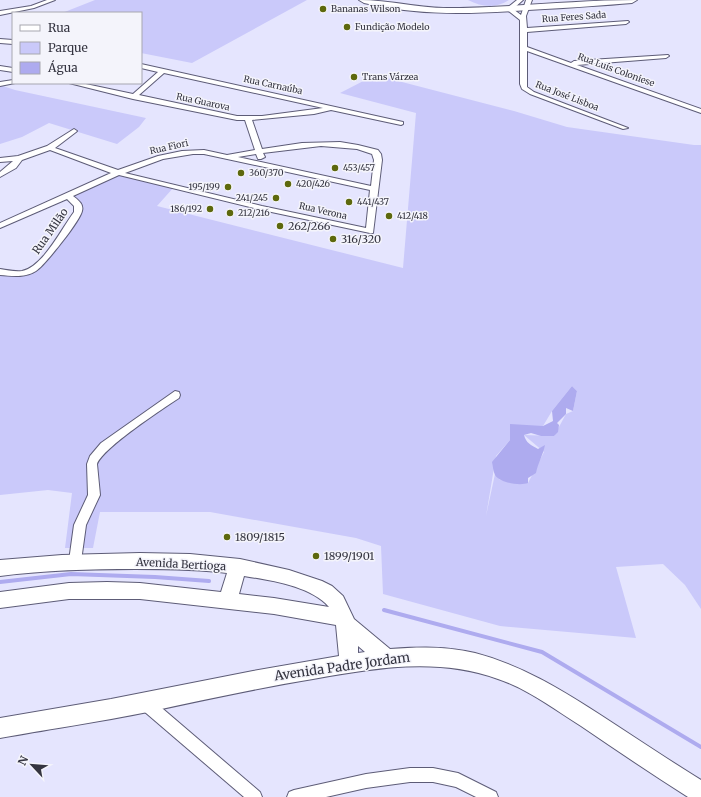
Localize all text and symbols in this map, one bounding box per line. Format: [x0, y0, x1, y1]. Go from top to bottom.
place label: Bananas Wilson [331, 3, 401, 14]
marker: Bananas Wilson [318, 4, 328, 14]
street label: Rua Feres Sada [541, 9, 607, 24]
legend [12, 12, 142, 84]
text: Rua [48, 20, 71, 35]
place label: Fundição Modelo [355, 21, 430, 32]
marker: Fundição Modelo [342, 22, 352, 32]
text: Parque [48, 40, 88, 55]
street label: Rua Luís Coloniese [576, 51, 656, 89]
text: Água [47, 60, 78, 75]
place label: Trans Várzea [362, 71, 419, 82]
marker: Trans Várzea [349, 72, 359, 82]
street label: Rua Carnaúba [243, 73, 304, 96]
street label: Rua José Lisboa [534, 78, 601, 113]
street label: Rua Guarova [175, 90, 231, 113]
street label: Rua Fiori [149, 137, 189, 156]
place label: 453/457 [343, 162, 375, 173]
marker: 453/457 [330, 163, 340, 173]
place label: 360/370 [249, 167, 284, 178]
marker: 360/370 [236, 168, 246, 178]
place label: 420/426 [296, 178, 331, 189]
marker: 420/426 [283, 179, 293, 189]
place label: 195/199 [189, 181, 220, 192]
marker: 195/199 [223, 182, 233, 192]
place label: 241/245 [236, 192, 268, 203]
marker: 241/245 [271, 193, 281, 203]
place label: 441/437 [357, 196, 389, 207]
marker: 441/437 [344, 197, 354, 207]
street label: Rua Verona [298, 200, 348, 221]
place label: 186/192 [170, 203, 202, 214]
marker: 186/192 [205, 204, 215, 214]
street label: Rua Milão [29, 205, 71, 257]
place label: 212/216 [238, 207, 270, 218]
marker: 212/216 [225, 208, 235, 218]
place label: 412/418 [397, 210, 428, 221]
marker: 412/418 [384, 211, 394, 221]
place label: 262/266 [288, 219, 331, 233]
marker: 262/266 [275, 221, 285, 231]
place label: 316/320 [341, 232, 381, 246]
marker: 316/320 [328, 234, 338, 244]
place label: 1809/1815 [235, 530, 285, 544]
marker: 1809/1815 [222, 532, 232, 542]
place label: 1899/1901 [324, 549, 374, 563]
marker: 1899/1901 [311, 551, 321, 561]
street label: Avenida Bertioga [135, 555, 227, 573]
street label: Avenida Padre Jordam [272, 649, 411, 685]
north arrow [12, 745, 52, 785]
text: N [15, 753, 31, 768]

